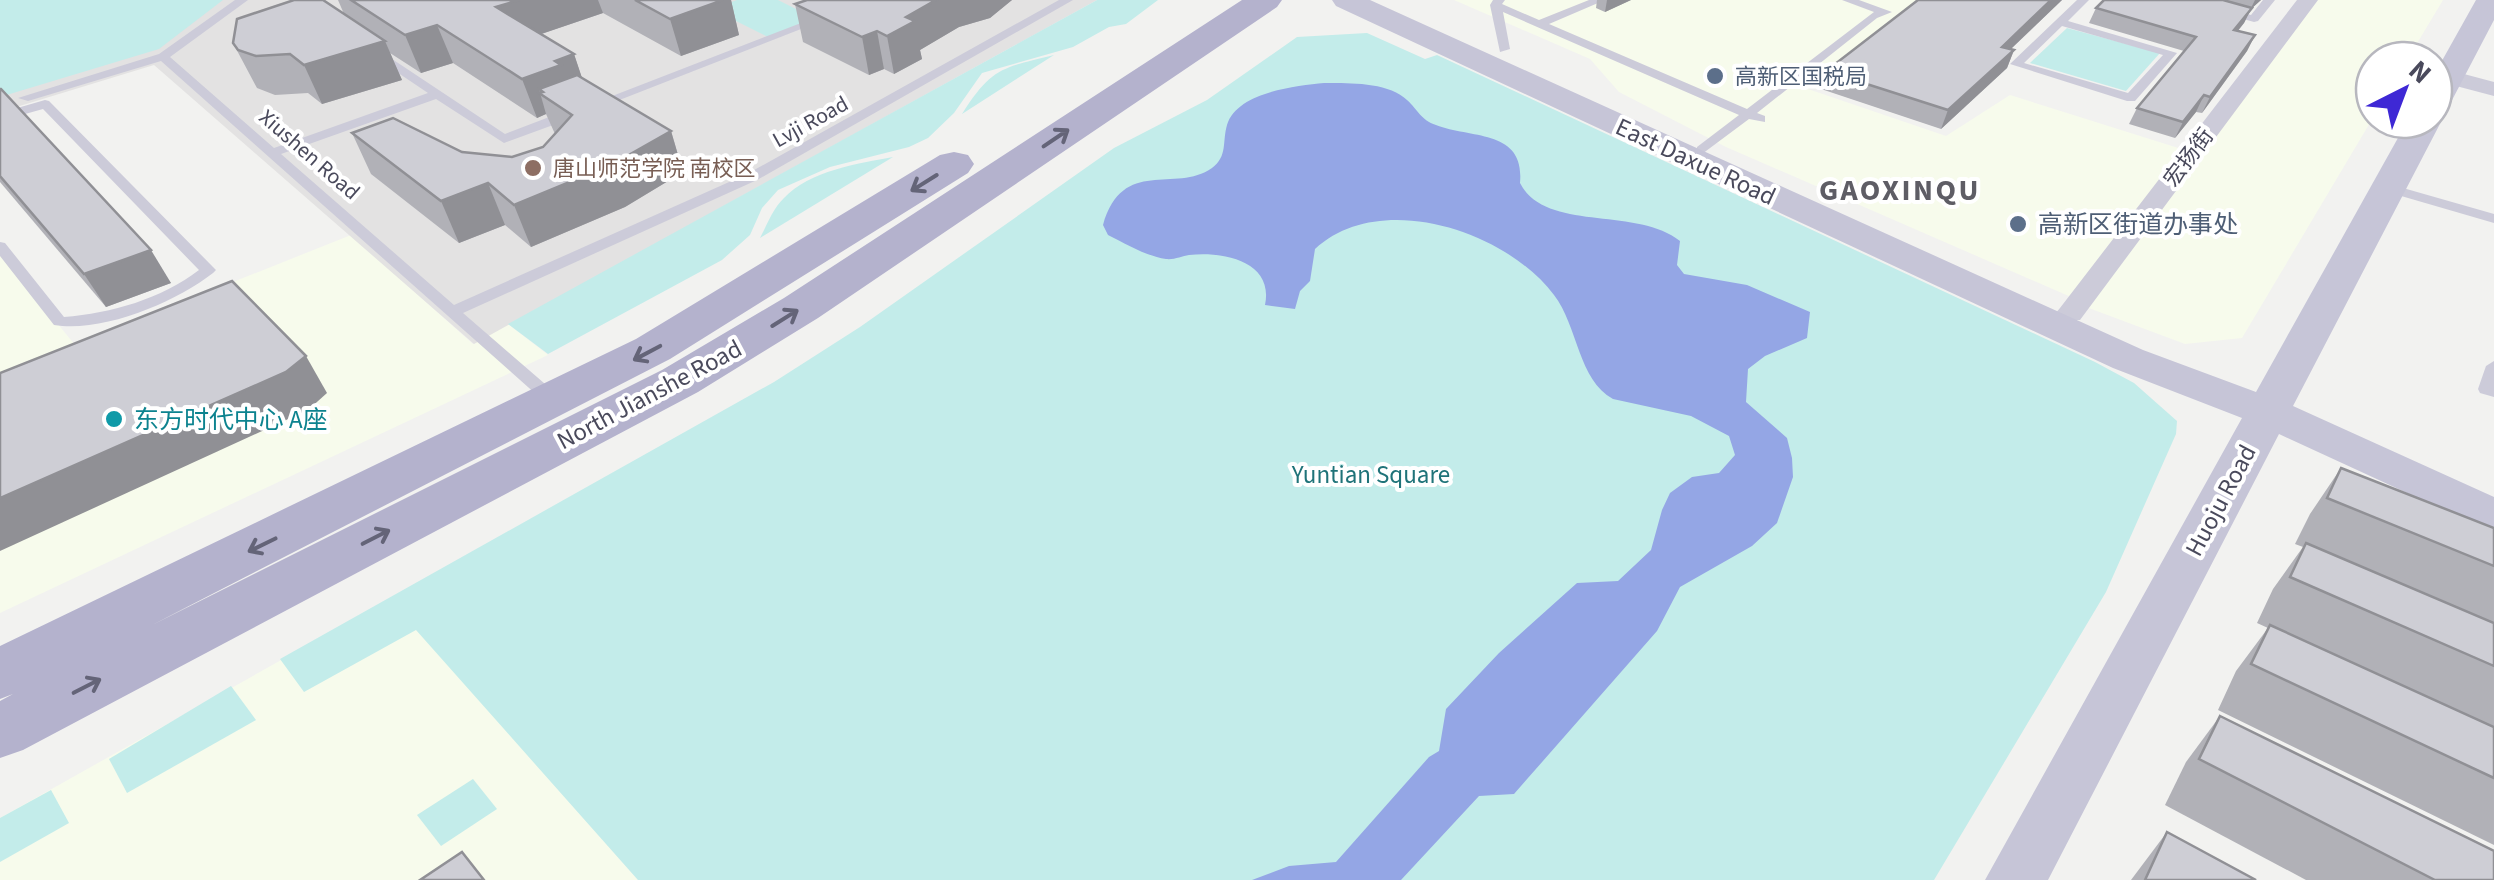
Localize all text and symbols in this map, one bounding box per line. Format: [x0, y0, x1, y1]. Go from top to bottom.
north arrow [2354, 40, 2454, 140]
text: N [2400, 51, 2440, 93]
place label: 高新区国税局 [1735, 61, 1867, 93]
marker: 高新区国税局 [1704, 65, 1726, 87]
street label: Lvji Road [767, 88, 854, 156]
street label: Xiushen Road [252, 102, 367, 208]
street label: East Daxue Road [1610, 109, 1782, 215]
street label: 宏扬街 [2156, 122, 2221, 194]
one-way arrow [1042, 128, 1070, 149]
place label: 唐山师范学院 南校区 [553, 153, 755, 185]
marker: 唐山师范学院 南校区 [522, 157, 544, 179]
district label: GAOXINQU [1819, 169, 1981, 212]
one-way arrow [910, 173, 939, 194]
place label: 高新区街道办事处 [2038, 207, 2238, 243]
marker: 高新区街道办事处 [2007, 213, 2029, 235]
one-way arrow [770, 307, 799, 328]
street label: North Jianshe Road [551, 331, 748, 459]
one-way arrow [632, 343, 662, 363]
place label: 东方时代中心 A座 [134, 402, 328, 438]
marker: 东方时代中心 A座 [103, 408, 125, 430]
street label: Huoju Road [2176, 438, 2265, 563]
park label: Yuntian Square [1291, 457, 1450, 493]
one-way arrow [360, 527, 390, 546]
one-way arrow [248, 536, 277, 555]
one-way arrow [71, 676, 101, 695]

